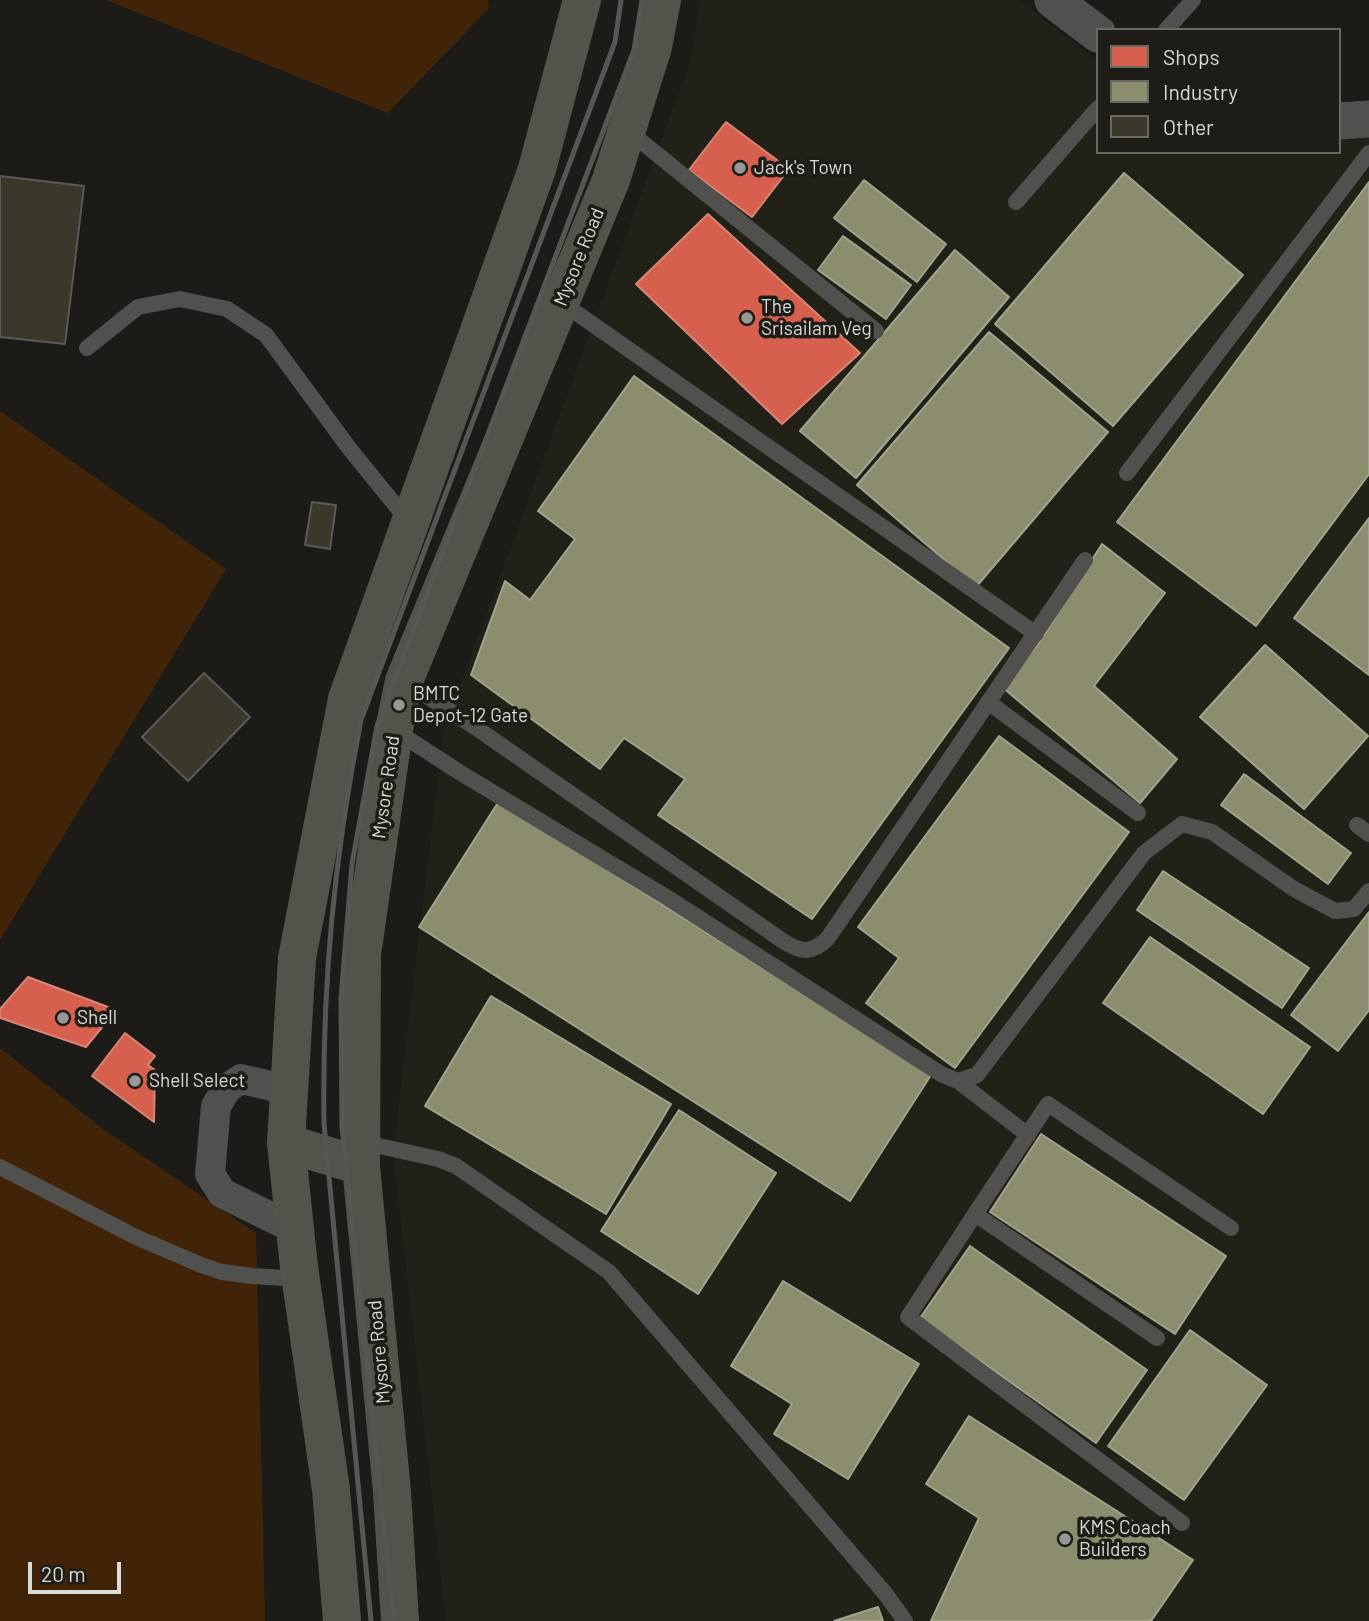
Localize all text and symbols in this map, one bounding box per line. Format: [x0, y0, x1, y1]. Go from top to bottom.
legend [1096, 28, 1341, 154]
text: Shops [1163, 44, 1220, 69]
text: Industry [1163, 79, 1238, 104]
text: Other [1163, 114, 1214, 139]
place label: Jack's Town [754, 157, 852, 179]
marker: Jack's Town [732, 160, 748, 176]
street label: Mysore Road [549, 205, 609, 309]
place label: The Srisailam Veg [761, 296, 872, 340]
marker: The Srisailam Veg [739, 310, 755, 326]
place label: BMTC Depot-12 Gate [413, 683, 528, 727]
marker: BMTC Depot-12 Gate [391, 697, 407, 713]
street label: Mysore Road [367, 734, 405, 840]
place label: Shell [77, 1007, 117, 1029]
marker: Shell [55, 1010, 71, 1026]
place label: Shell Select [149, 1070, 245, 1092]
marker: Shell Select [127, 1073, 143, 1089]
street label: Mysore Road [363, 1299, 395, 1405]
place label: KMS Coach Builders [1079, 1517, 1171, 1561]
marker: KMS Coach Builders [1057, 1531, 1073, 1547]
scale bar [32, 1548, 124, 1592]
text: 20 m [41, 1561, 86, 1586]

